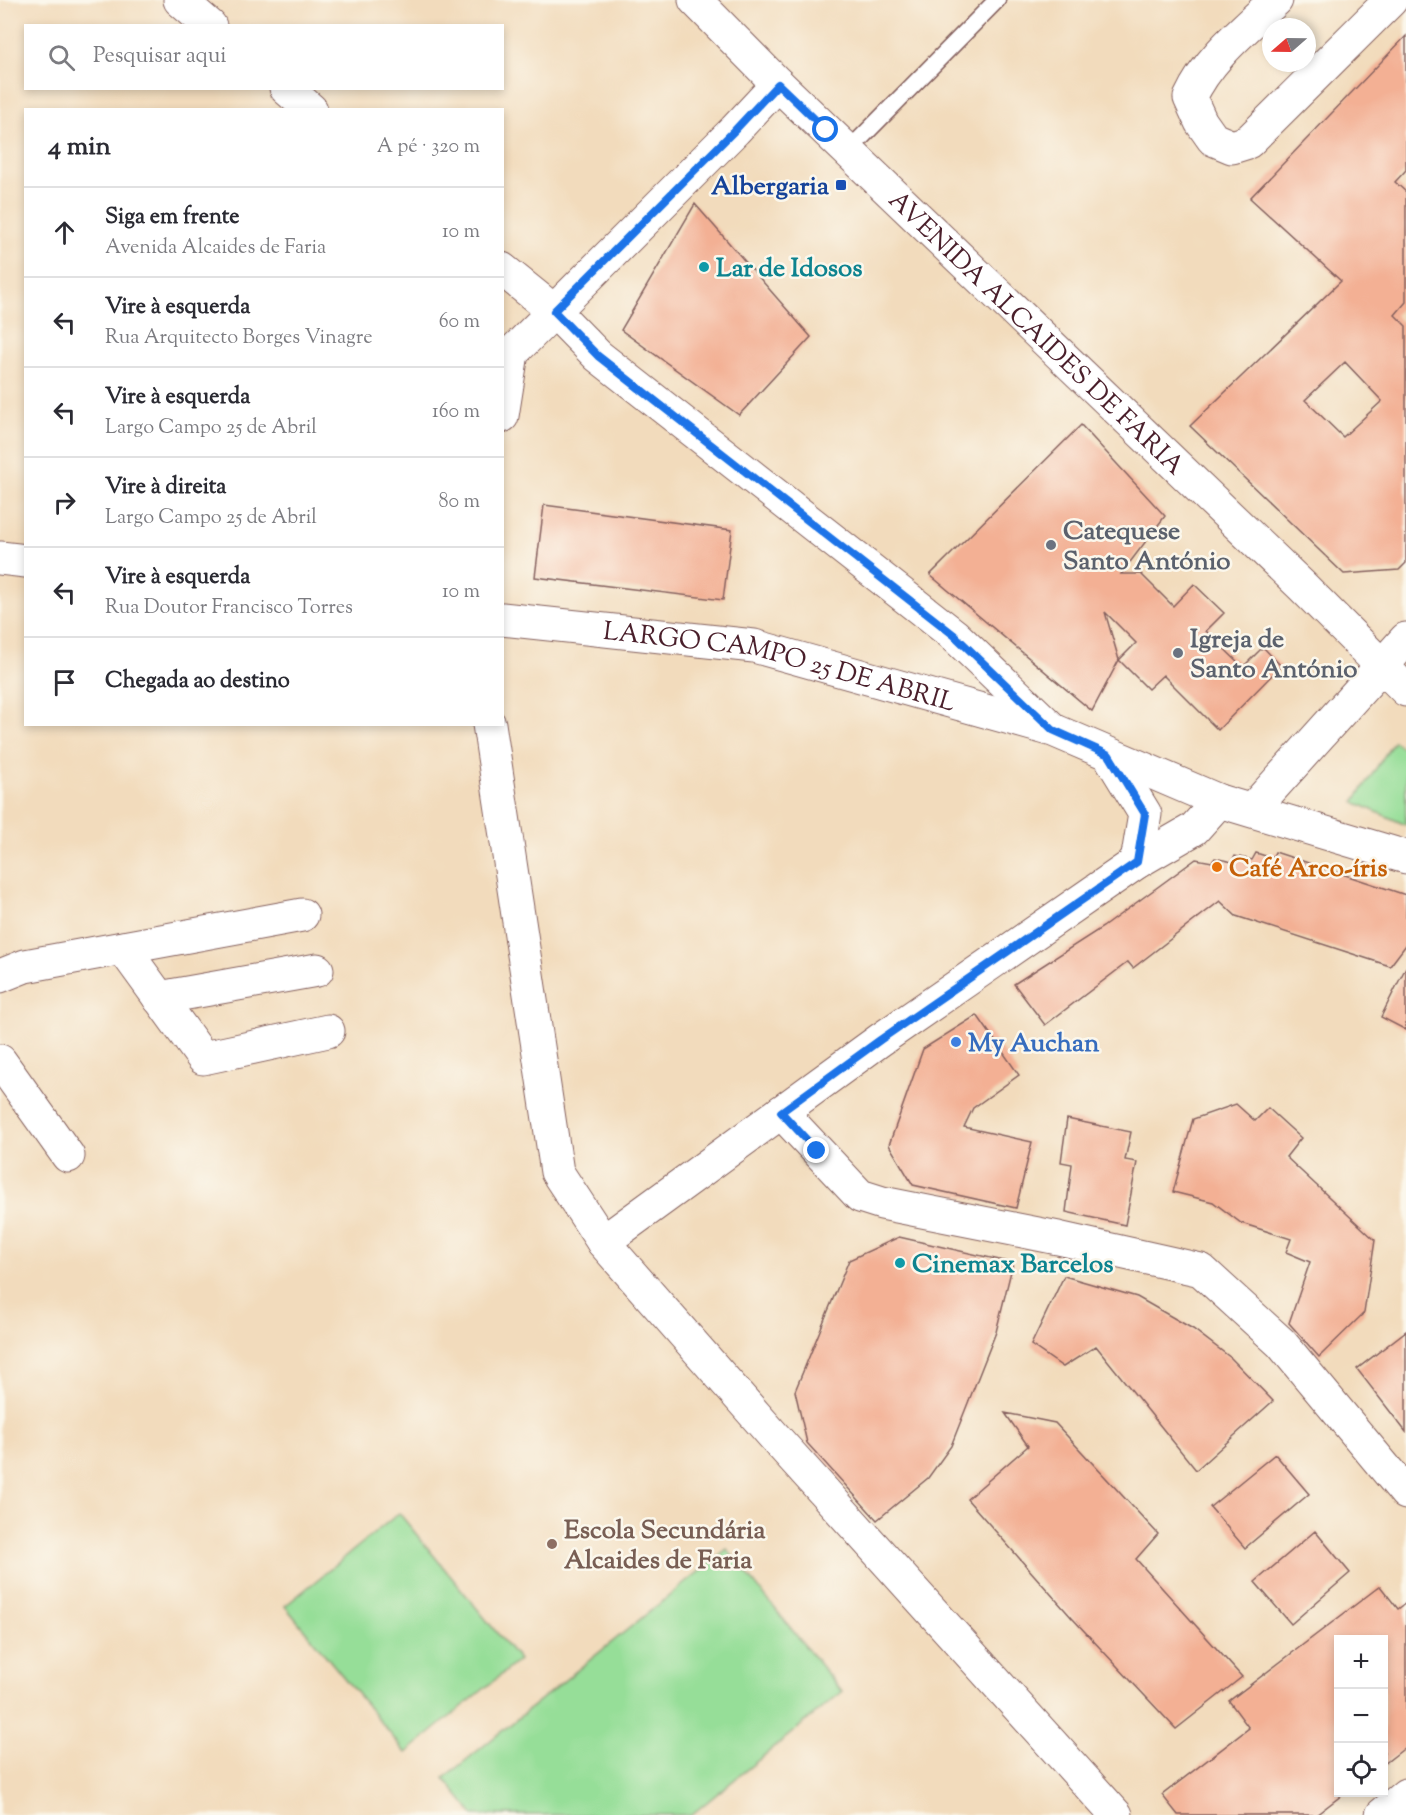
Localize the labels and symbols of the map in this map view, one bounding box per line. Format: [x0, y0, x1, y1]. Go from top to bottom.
north arrow [1262, 18, 1316, 72]
route start [812, 116, 838, 142]
place label: Albergaria [711, 169, 829, 206]
marker: Albergaria [834, 178, 848, 192]
street label: AVENIDA ALCAIDES DE FARIA [879, 183, 1192, 485]
place label: Lar de Idosos [716, 251, 863, 288]
marker: Lar de Idosos [697, 260, 711, 274]
place label: Catequese Santo António [1063, 514, 1230, 581]
marker: Catequese Santo António [1044, 538, 1058, 552]
street label: LARGO CAMPO 25 DE ABRIL [601, 614, 959, 723]
place label: Igreja de Santo António [1190, 622, 1357, 689]
marker: Igreja de Santo António [1171, 646, 1185, 660]
place label: Café Arco-íris [1229, 851, 1387, 888]
marker: Café Arco-íris [1210, 860, 1224, 874]
place label: My Auchan [968, 1026, 1100, 1063]
marker: My Auchan [949, 1035, 963, 1049]
route end [803, 1137, 829, 1163]
place label: Cinemax Barcelos [912, 1247, 1113, 1284]
marker: Cinemax Barcelos [893, 1256, 907, 1270]
place label: Escola Secundária Alcaides de Faria [564, 1513, 765, 1580]
marker: Escola Secundária Alcaides de Faria [545, 1537, 559, 1551]

